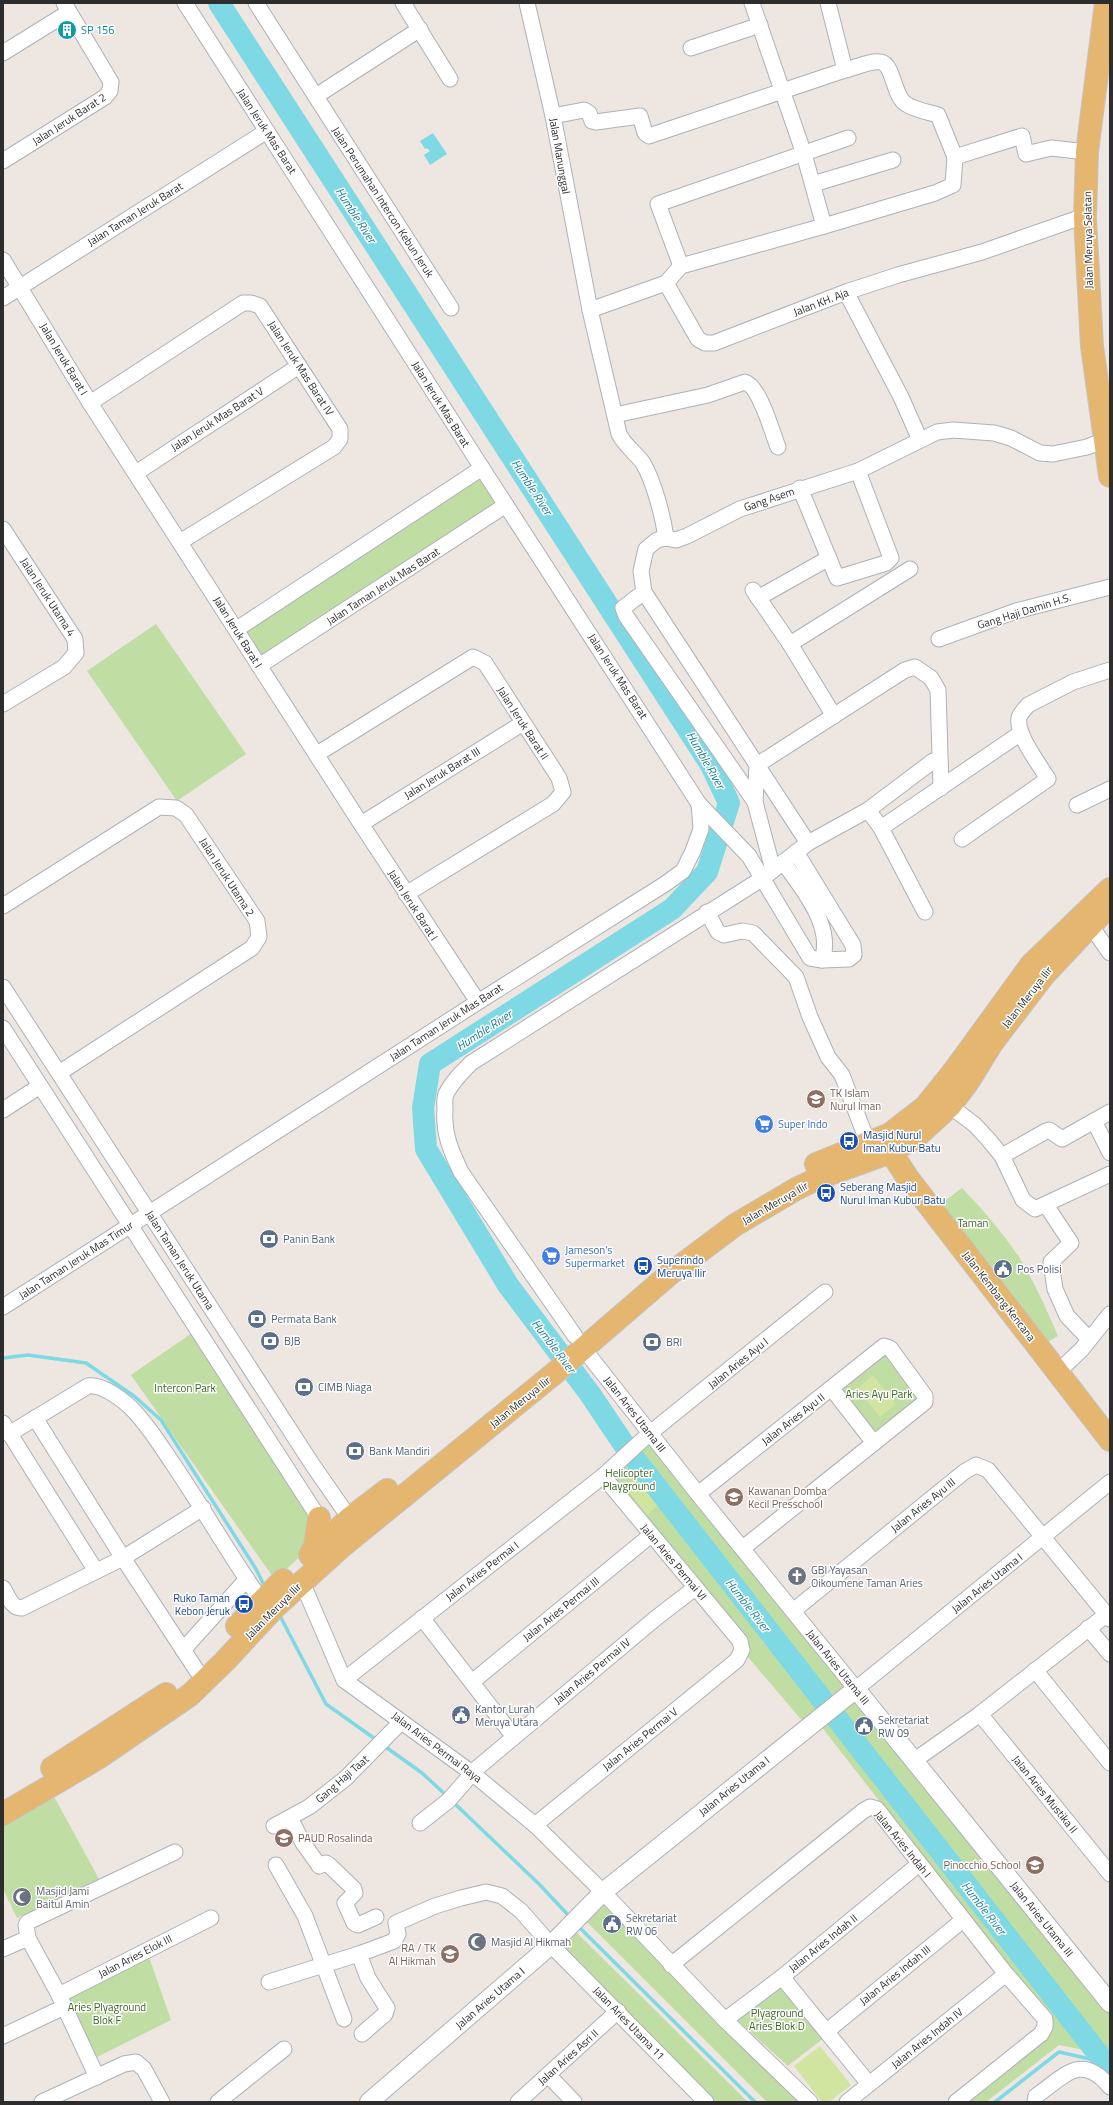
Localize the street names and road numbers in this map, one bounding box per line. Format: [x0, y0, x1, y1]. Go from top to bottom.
street label: Jalan Jeruk Mas Barat [233, 85, 301, 177]
street label: Jalan Jeruk Barat 2 [29, 89, 109, 149]
street label: Jalan Manunggal [545, 117, 575, 195]
street label: Jalan Perumahan Intercon Kebun Jeruk [328, 123, 438, 281]
street label: Jalan Taman Jeruk Barat [84, 178, 186, 250]
street label: Jalan Meruya Selatan [1079, 191, 1097, 289]
street label: Jalan KH. Aja [791, 284, 851, 320]
street label: Jalan Jeruk Mas Barat IV [264, 317, 338, 419]
street label: Jalan Jeruk Barat I [36, 320, 92, 398]
street label: Jalan Jeruk Mas Barat [408, 358, 474, 450]
street label: Jalan Jeruk Mas Barat V [167, 383, 267, 455]
street label: Gang Asem [741, 483, 797, 515]
street label: Jalan Taman Jeruk Mas Barat [323, 543, 443, 629]
street label: Jalan Jeruk Utama 4 [17, 555, 79, 639]
street label: Gang Haji Damin H.S. [975, 589, 1073, 633]
street label: Jalan Jeruk Barat I [210, 593, 266, 671]
street label: Jalan Jeruk Mas Barat [584, 630, 652, 722]
street label: Jalan Jeruk Barat II [493, 683, 553, 763]
street label: Jalan Jeruk Barat III [401, 743, 483, 803]
street label: Jalan Jeruk Utama 2 [196, 835, 258, 919]
street label: Jalan Jeruk Barat I [384, 866, 442, 944]
street label: Jalan Meruya Ilir [998, 963, 1056, 1031]
street label: Jalan Taman Jeruk Mas Barat [386, 979, 506, 1065]
street label: Jalan Meruya Ilir [739, 1177, 811, 1228]
street label: Jalan Taman Jeruk Utama [142, 1207, 218, 1313]
street label: Jalan Taman Jeruk Mas Timur [16, 1217, 137, 1303]
street label: Jalan Kembang Kencana [959, 1248, 1040, 1345]
street label: Jalan Aries Ayu I [704, 1334, 772, 1392]
street label: Jalan Meruya Ilir [486, 1372, 554, 1432]
street label: Jalan Aries Utama III [600, 1373, 670, 1455]
street label: Jalan Aries Ayu II [758, 1389, 828, 1449]
street label: Jalan Aries Ayu III [887, 1474, 959, 1536]
street label: Jalan Aries Permai VI [637, 1520, 711, 1604]
street label: Jalan Aries Permai I [442, 1537, 522, 1605]
street label: Jalan Aries Utama I [948, 1549, 1026, 1617]
street label: Jalan Aries Permai III [519, 1573, 603, 1645]
street label: Jalan Meruya Ilir [241, 1579, 305, 1643]
street label: Jalan Aries Utama III [803, 1626, 873, 1708]
street label: Jalan Aries Permai IV [550, 1634, 634, 1708]
street label: Jalan Aries Permai V [599, 1703, 682, 1774]
street label: Jalan Aries Permai Raya [389, 1708, 486, 1787]
street label: Gang Haji Taat [312, 1751, 372, 1807]
street label: Jalan Aries Utama I [695, 1752, 773, 1820]
street label: Jalan Aries Mustika II [1009, 1752, 1081, 1836]
street label: Jalan Aries Indah I [871, 1807, 935, 1881]
street label: Jalan Aries Utama III [1007, 1878, 1077, 1960]
street label: Jalan Aries Indah II [785, 1910, 861, 1976]
street label: Jalan Aries Elok III [95, 1930, 175, 1982]
street label: Jalan Aries Indah III [856, 1941, 934, 2009]
street label: Jalan Aries Utama I [452, 1963, 528, 2033]
street label: Jalan Aries Utama 11 [590, 1983, 668, 2063]
street label: Jalan Aries Indah IV [888, 2004, 967, 2072]
street label: Jalan Aries Asri II [534, 2025, 602, 2089]

